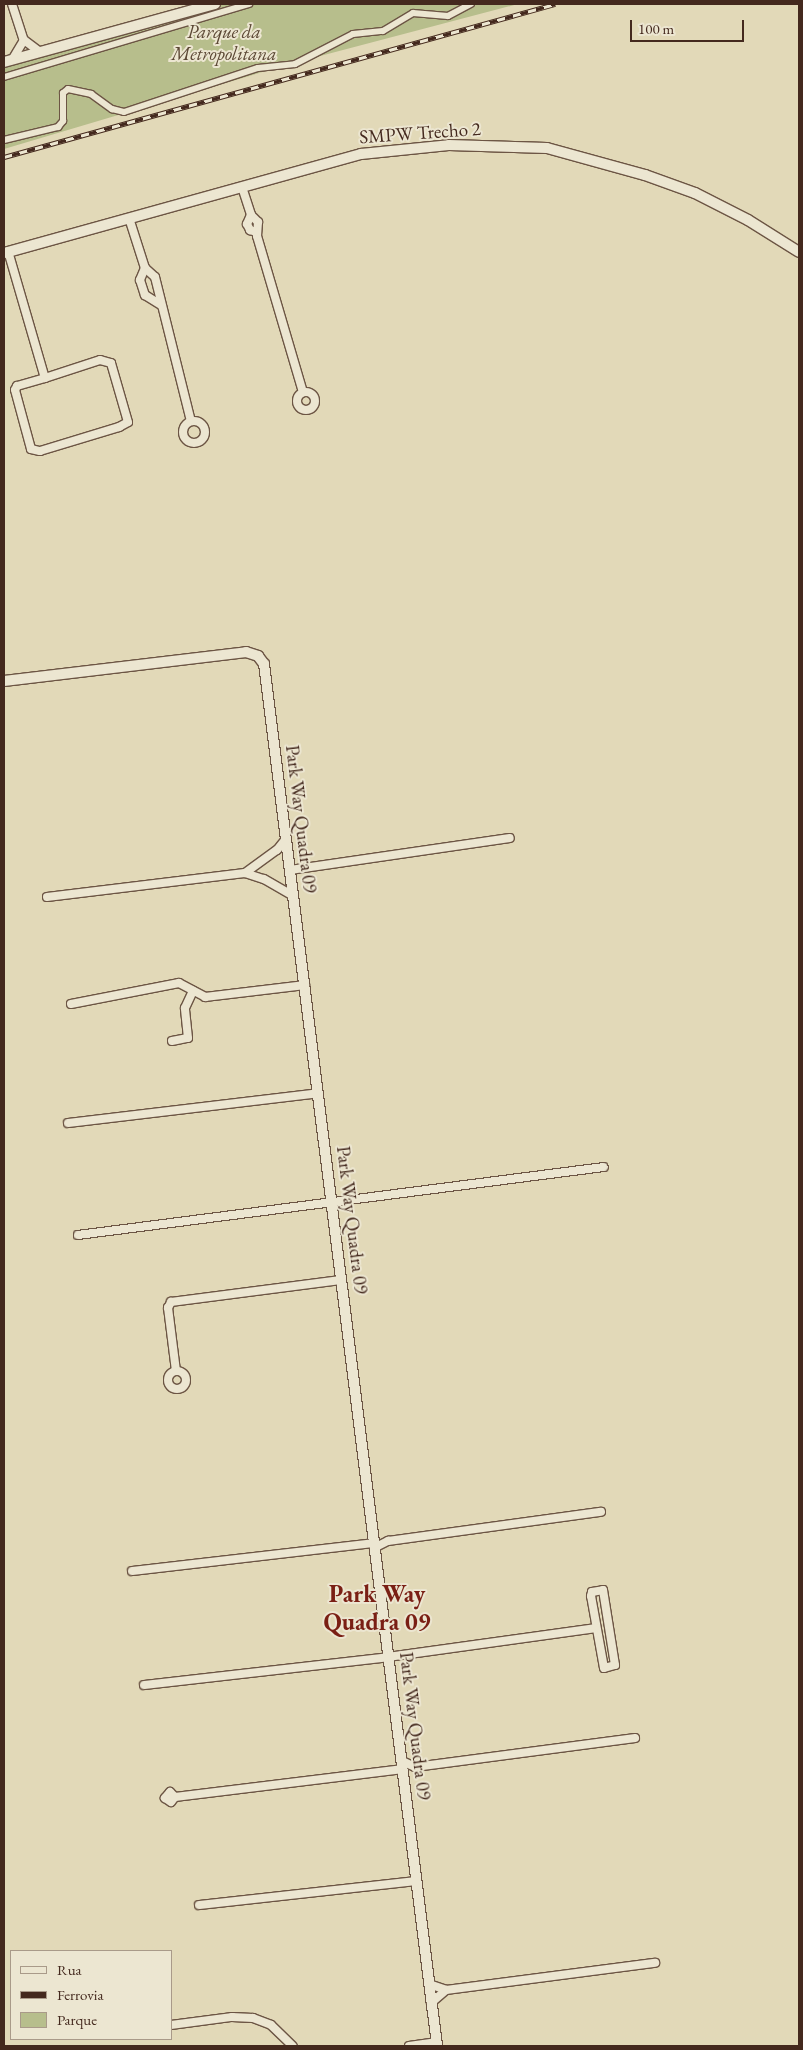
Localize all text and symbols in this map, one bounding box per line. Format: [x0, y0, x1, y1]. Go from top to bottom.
scale bar [633, 10, 747, 42]
text: 100 m [638, 19, 674, 38]
park label: Parque da Metropolitana [171, 21, 277, 65]
street label: SMPW Trecho 2 [358, 117, 482, 149]
street label: Park Way Quadra 09 [281, 744, 321, 894]
street label: Park Way Quadra 09 [332, 1145, 372, 1295]
district label: Park Way Quadra 09 [324, 1580, 430, 1636]
street label: Park Way Quadra 09 [395, 1651, 435, 1801]
legend [10, 1950, 172, 2040]
text: Rua [57, 1960, 82, 1979]
text: Ferrovia [57, 1985, 104, 2004]
text: Parque [57, 2010, 97, 2029]

